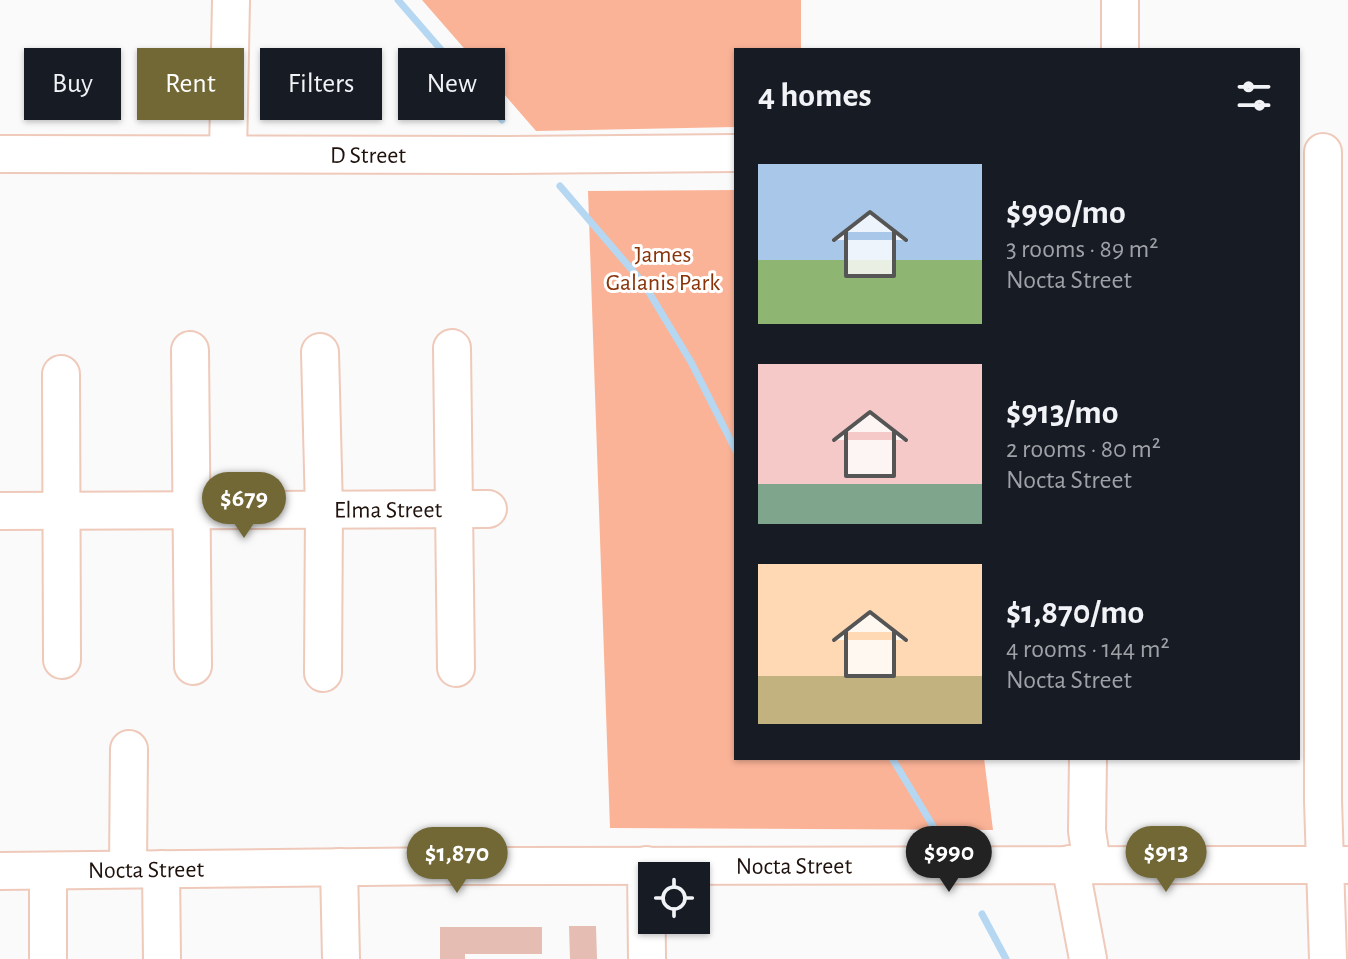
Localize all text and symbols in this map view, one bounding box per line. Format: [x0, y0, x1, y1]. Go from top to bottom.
chip: Buy [24, 48, 121, 120]
chip: Rent [137, 48, 244, 120]
chip: Filters [260, 48, 382, 120]
chip: New [398, 48, 505, 120]
icon: filters [1232, 74, 1276, 118]
text: 4 homes [758, 79, 872, 113]
street label: D Street [330, 144, 406, 168]
icon: home [822, 196, 918, 292]
text: $990/mo [1006, 196, 1126, 230]
text: 3 rooms · 89 m² [1006, 236, 1158, 262]
park label: James Galanis Park [606, 243, 720, 295]
text: Nocta Street [1006, 267, 1132, 293]
icon: home [822, 396, 918, 492]
text: $913/mo [1006, 396, 1119, 430]
text: 2 rooms · 80 m² [1006, 436, 1161, 462]
text: Nocta Street [1006, 467, 1132, 493]
pin: $679 [197, 472, 291, 540]
text: $679 [220, 485, 268, 511]
street label: Elma Street [334, 498, 443, 523]
icon: home [822, 596, 918, 692]
text: $1,870/mo [1006, 596, 1144, 630]
text: 4 rooms · 144 m² [1006, 636, 1170, 662]
text: Nocta Street [1006, 667, 1132, 693]
pin: $990 [902, 826, 996, 894]
pin: $913 [1119, 826, 1213, 894]
pin: $1,870 [392, 827, 522, 895]
text: $990 [924, 839, 974, 865]
text: $913 [1144, 839, 1188, 865]
text: $1,870 [425, 840, 489, 866]
street label: Nocta Street [736, 855, 852, 879]
street label: Nocta Street [88, 858, 205, 883]
map controls [638, 862, 710, 934]
button: locate [638, 862, 710, 934]

